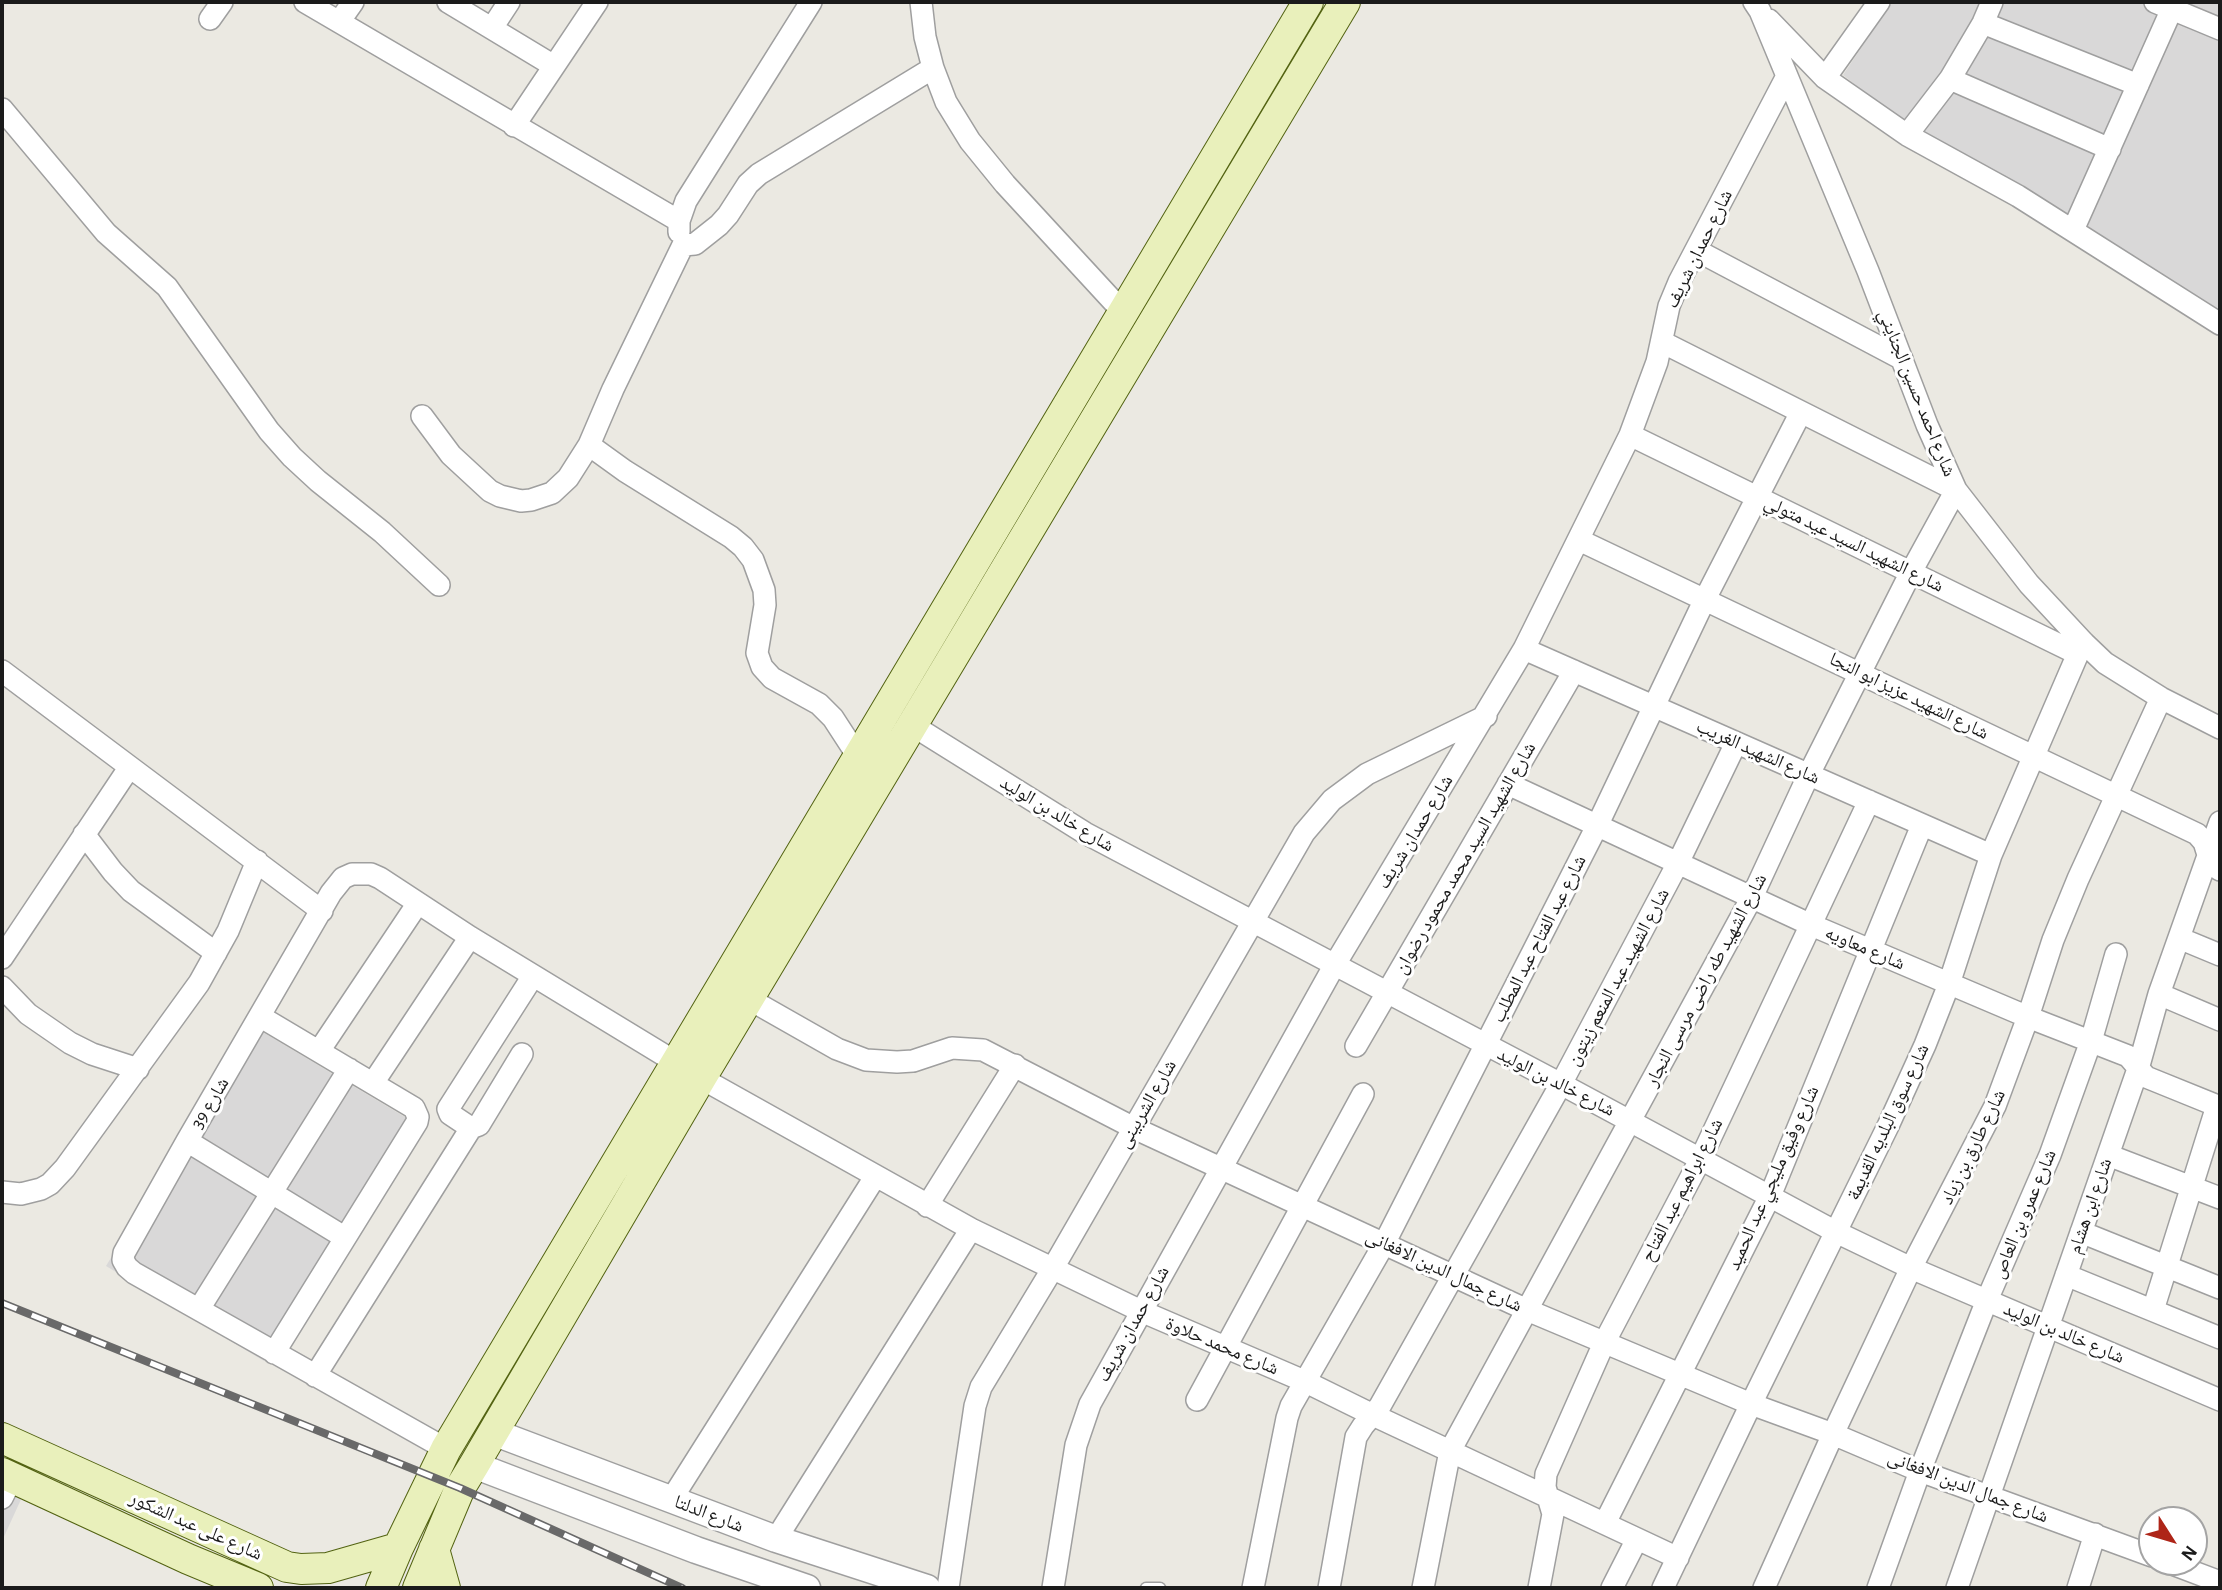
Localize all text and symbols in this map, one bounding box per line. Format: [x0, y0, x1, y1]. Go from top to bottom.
street label: شارع حمدان شريف [1660, 186, 1738, 312]
street label: شارع احمد حسين الجنايني [1873, 306, 1961, 480]
street label: شارع الشهيد السيد عيد متولي [1761, 491, 1947, 597]
street label: شارع الشهيد عزيز ابو النجا [1826, 647, 1992, 745]
street label: شارع الشهيد الغريب [1693, 715, 1823, 789]
street label: شارع الشهيد السيد محمد محمود رضوان [1389, 738, 1541, 978]
street label: شارع خالد بن الوليد [996, 771, 1118, 857]
street label: شارع حمدان شريف [1372, 771, 1458, 893]
street label: شارع عبد الفتاح عبد المطلب [1487, 851, 1591, 1027]
street label: شارع الشهيد طه راضى مرسى النجار [1640, 870, 1772, 1090]
street label: شارع الشهيد عبد المنعم زيتون [1562, 884, 1674, 1070]
street label: شارع معاويه [1822, 921, 1908, 975]
street label: شارع سوق البلديه القديمة [1842, 1040, 1934, 1204]
street label: شارع خالد بن الوليد [1493, 1043, 1619, 1121]
street label: شارع الشربينى [1112, 1056, 1182, 1152]
street label: شارع 39 [186, 1073, 234, 1133]
street label: شارع وفيق مليجي عبد الحميد [1722, 1082, 1824, 1274]
street label: شارع طارق بن زياد [1935, 1086, 2011, 1208]
street label: شارع ابراهيم عبد الفتاح [1636, 1115, 1728, 1265]
street label: شارع عمرو بن العاص [1987, 1146, 2061, 1282]
street label: شارع ابن هشام [2063, 1155, 2117, 1257]
street label: شارع جمال الدين الافغانى [1362, 1225, 1526, 1317]
street label: شارع حمدان شريف [1092, 1262, 1174, 1386]
street label: شارع خالد بن الوليد [2000, 1297, 2128, 1369]
street label: شارع محمد حلاوة [1162, 1312, 1282, 1380]
street label: شارع جمال الدين الافغانى [1885, 1446, 2051, 1528]
street label: شارع على عبد الشكور [126, 1486, 266, 1566]
street label: شارع الدلتا [671, 1490, 747, 1538]
north arrow [2138, 1506, 2208, 1576]
text: N [2177, 1542, 2200, 1564]

